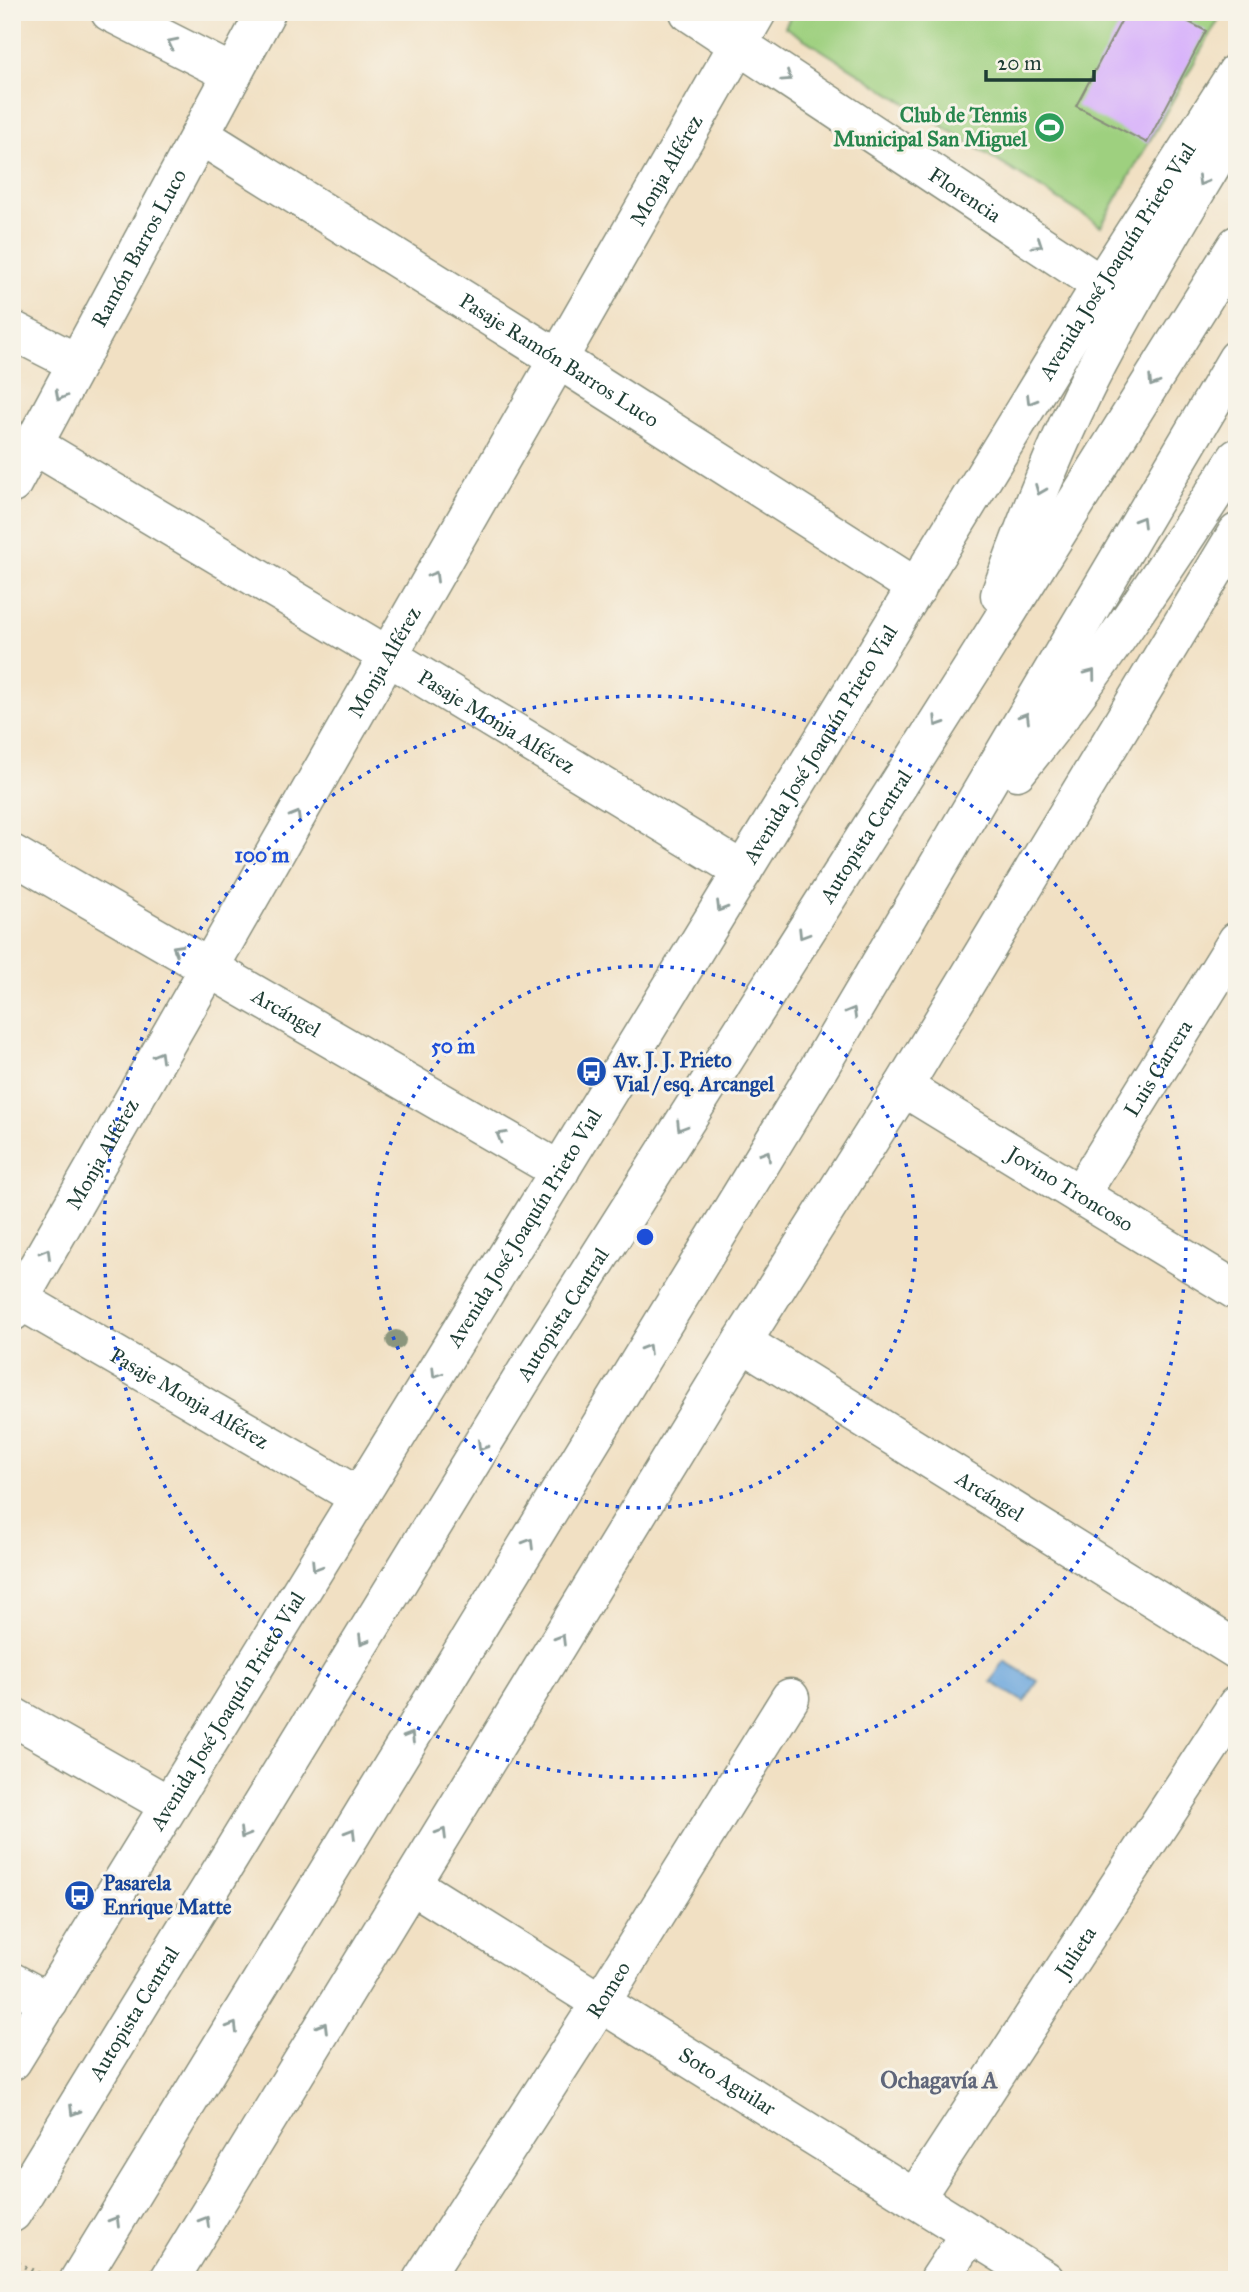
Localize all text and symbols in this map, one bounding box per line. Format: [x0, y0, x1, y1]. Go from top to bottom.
one-way arrow [167, 38, 179, 52]
scale bar [986, 38, 1095, 82]
text: 20 m [997, 50, 1042, 76]
one-way arrow [779, 69, 792, 81]
place label: Club de Tennis Municipal San Miguel [833, 102, 1028, 152]
street label: Monja Alférez [624, 110, 709, 230]
sports icon: Club de Tennis Municipal San Miguel [1033, 110, 1067, 144]
street label: Avenida José Joaquín Prieto Vial [1033, 138, 1202, 386]
street label: Florencia [924, 162, 1006, 228]
street label: Ramón Barros Luco [86, 164, 192, 331]
one-way arrow [1198, 173, 1211, 186]
one-way arrow [1030, 235, 1043, 248]
street label: Pasaje Ramón Barros Luco [455, 288, 664, 433]
one-way arrow [1148, 374, 1161, 387]
one-way arrow [54, 389, 68, 401]
one-way arrow [1027, 392, 1040, 405]
one-way arrow [1035, 484, 1049, 496]
one-way arrow [1133, 516, 1146, 529]
one-way arrow [426, 570, 439, 583]
street label: Monja Alférez [342, 602, 427, 722]
street label: Avenida José Joaquín Prieto Vial [737, 620, 903, 869]
street label: Pasaje Monja Alférez [413, 664, 580, 779]
one-way arrow [1083, 669, 1095, 682]
one-way arrow [1017, 712, 1030, 725]
one-way arrow [934, 714, 947, 727]
street label: Autopista Central [813, 765, 918, 908]
one-way arrow [288, 810, 301, 823]
text: 100 m [235, 842, 290, 868]
one-way arrow [717, 900, 730, 913]
one-way arrow [798, 926, 811, 939]
one-way arrow [171, 944, 184, 957]
street label: Arcángel [246, 982, 326, 1043]
one-way arrow [844, 1007, 857, 1019]
street label: Luis Carrera [1119, 1015, 1198, 1121]
text: 50 m [431, 1033, 475, 1059]
place label: Av. J. J. Prieto Vial / esq. Arcangel [612, 1047, 776, 1097]
one-way arrow [151, 1050, 164, 1063]
bus stop icon: Av. J. J. Prieto Vial / esq. Arcangel [574, 1055, 608, 1089]
street label: Monja Alférez [60, 1094, 145, 1214]
street label: Avenida José Joaquín Prieto Vial [441, 1104, 607, 1353]
one-way arrow [676, 1118, 689, 1131]
one-way arrow [496, 1132, 509, 1145]
street label: Jovino Troncoso [1001, 1140, 1138, 1238]
one-way arrow [758, 1149, 771, 1162]
centre of rings [633, 1225, 657, 1249]
street label: Autopista Central [511, 1243, 615, 1386]
one-way arrow [38, 1248, 51, 1261]
street label: Pasaje Monja Alférez [105, 1342, 274, 1455]
one-way arrow [639, 1343, 652, 1356]
one-way arrow [431, 1365, 444, 1378]
one-way arrow [477, 1438, 490, 1451]
street label: Arcángel [950, 1465, 1029, 1527]
one-way arrow [520, 1537, 533, 1550]
one-way arrow [311, 1559, 324, 1572]
street label: Avenida José Joaquín Prieto Vial [144, 1587, 311, 1836]
one-way arrow [358, 1632, 371, 1645]
one-way arrow [552, 1634, 565, 1647]
one-way arrow [401, 1731, 414, 1744]
one-way arrow [240, 1826, 253, 1839]
one-way arrow [343, 1827, 356, 1840]
one-way arrow [433, 1828, 446, 1841]
place label: Pasarela Enrique Matte [103, 1870, 232, 1920]
bus stop icon: Pasarela Enrique Matte [63, 1878, 97, 1912]
street label: Julieta [1049, 1921, 1102, 1984]
street label: Autopista Central [83, 1941, 185, 2086]
street label: Romeo [581, 1956, 636, 2023]
one-way arrow [224, 2022, 237, 2035]
one-way arrow [315, 2022, 328, 2035]
street label: Soto Aguilar [674, 2042, 781, 2122]
district label: Ochagavía A [880, 2066, 998, 2095]
one-way arrow [70, 2104, 83, 2117]
one-way arrow [106, 2216, 119, 2229]
one-way arrow [196, 2216, 209, 2229]

